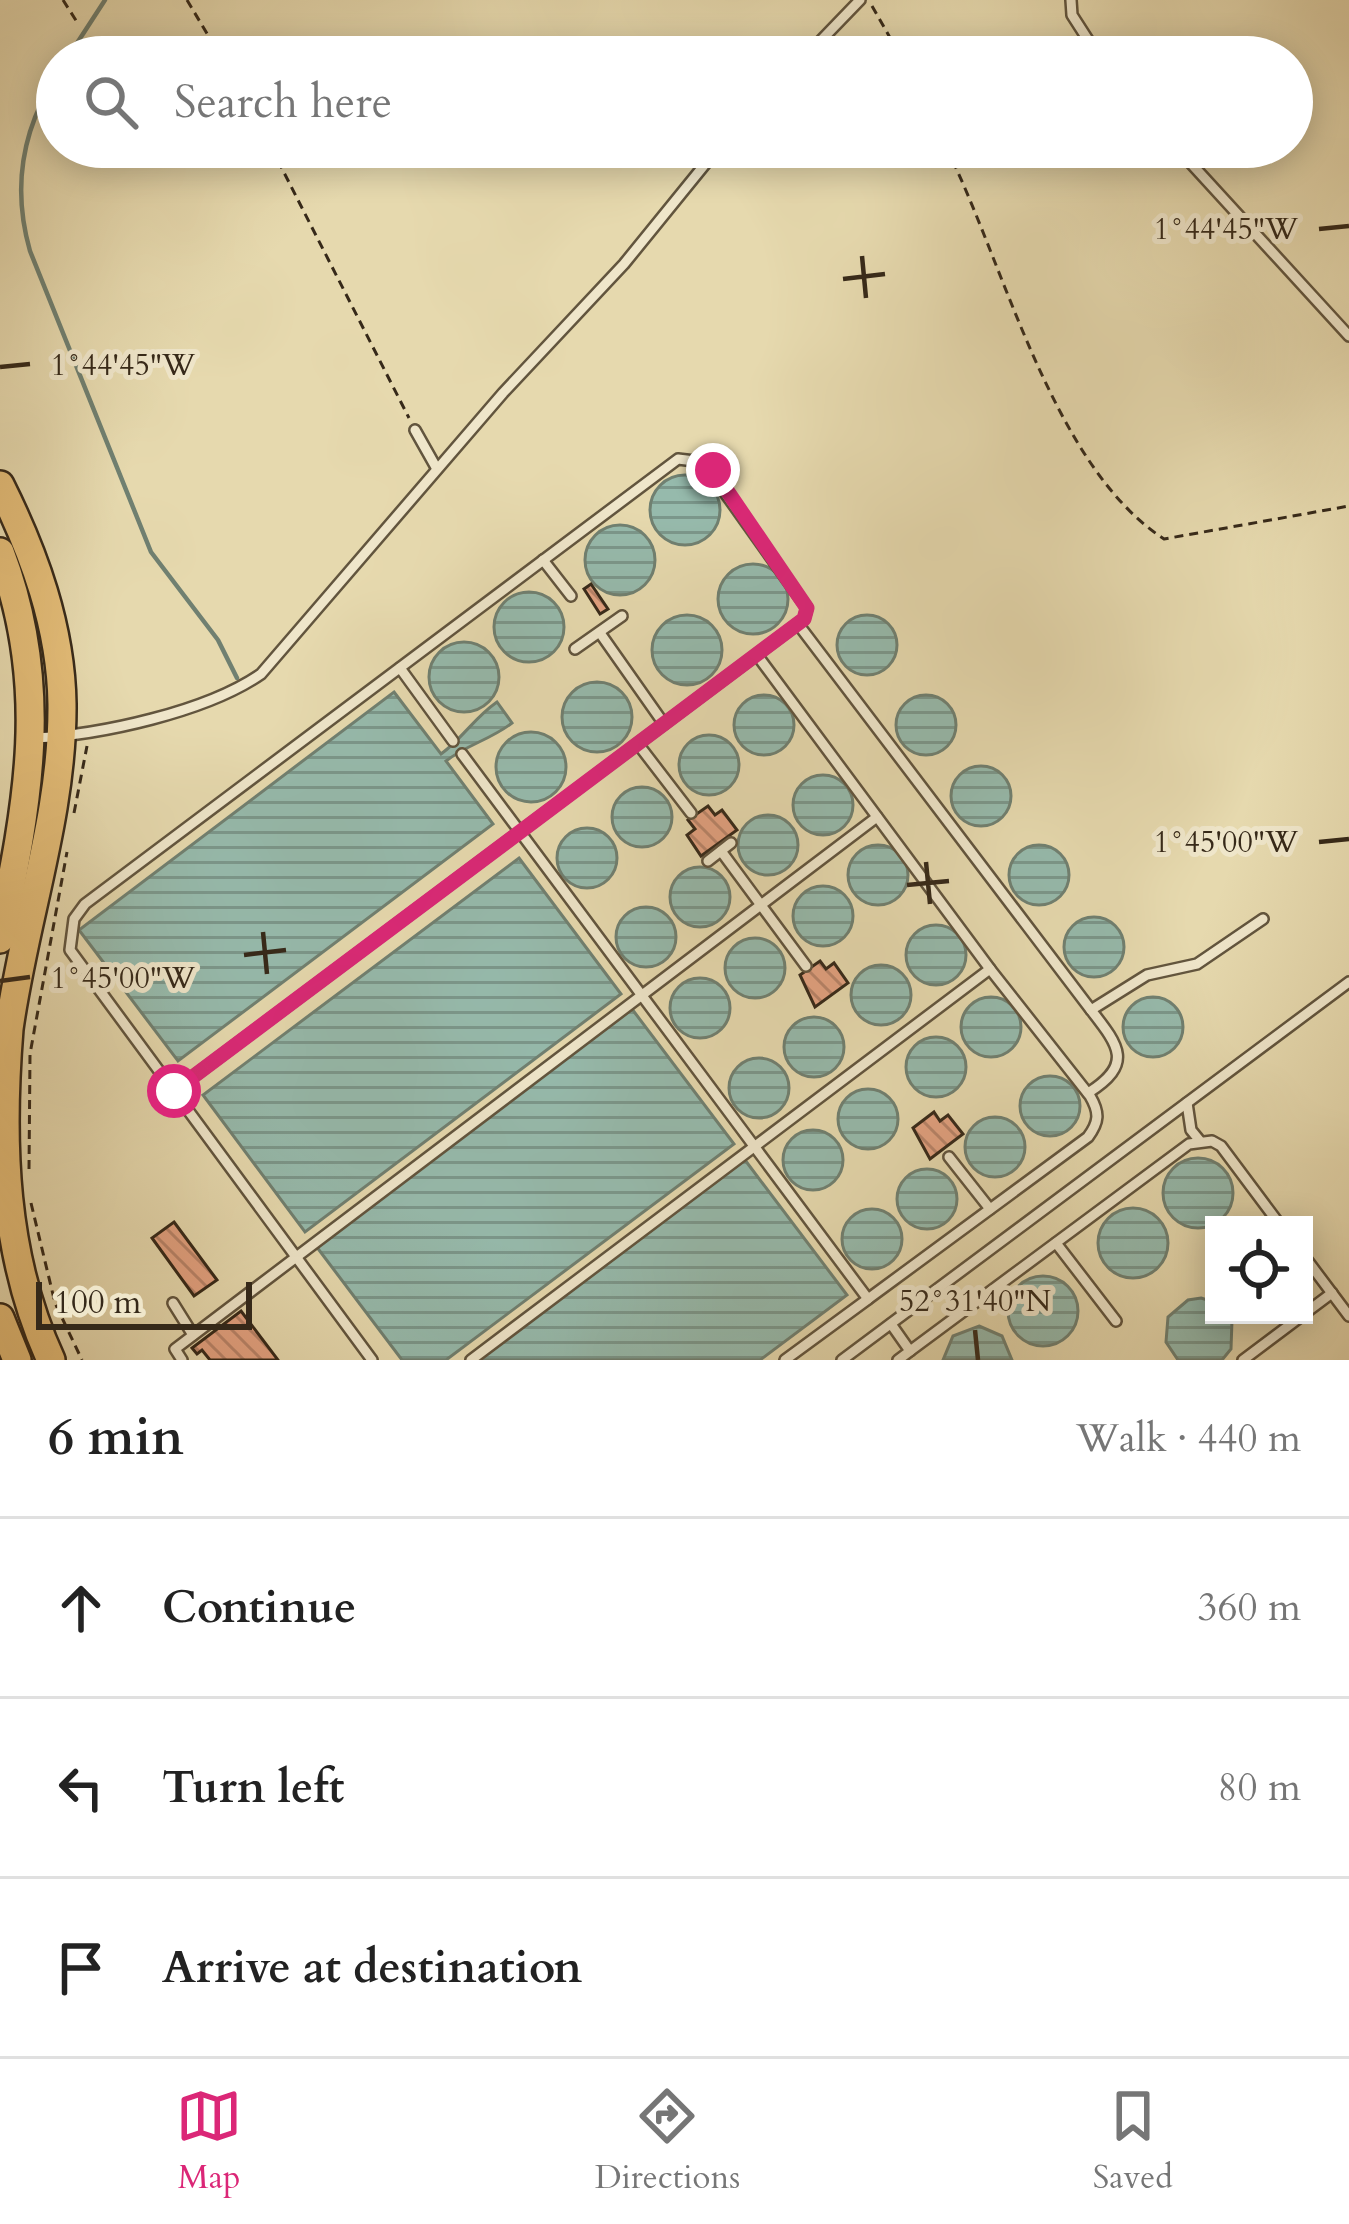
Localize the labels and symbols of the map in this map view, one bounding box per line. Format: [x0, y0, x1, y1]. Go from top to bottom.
text: 1°44'45"W [1154, 209, 1299, 250]
text: 1°44'45"W [51, 345, 196, 386]
route end [686, 443, 740, 497]
text: 1°45'00"W [1154, 822, 1299, 863]
text: 1°45'00"W [51, 958, 196, 999]
route start [147, 1064, 201, 1118]
scale bar [36, 1276, 252, 1329]
text: 52°31'40"N [899, 1281, 1051, 1322]

